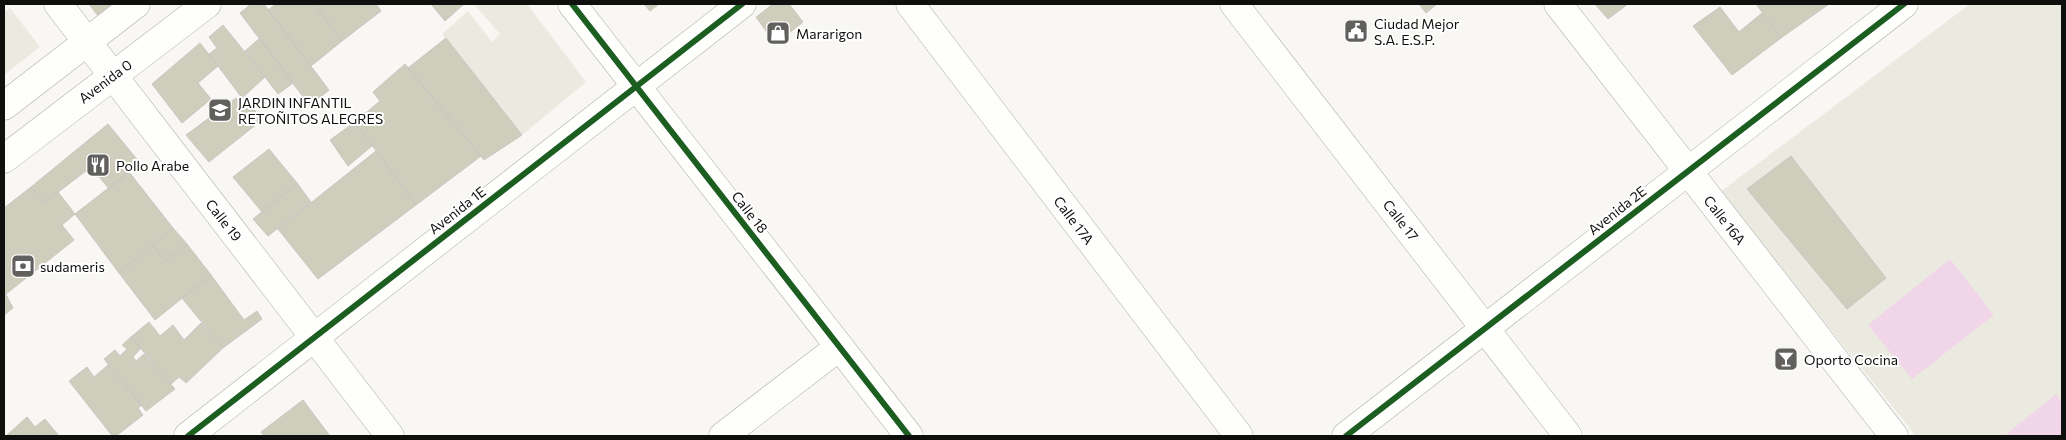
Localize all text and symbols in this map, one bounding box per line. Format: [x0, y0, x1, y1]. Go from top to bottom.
place label: Ciudad Mejor S.A. E.S.P. [1374, 15, 1460, 48]
public building icon: Ciudad Mejor S.A. E.S.P. [1343, 18, 1369, 44]
shop icon: Mararigon [765, 20, 791, 46]
place label: Mararigon [796, 25, 862, 42]
street label: Avenida 0 [75, 55, 135, 107]
place label: JARDIN INFANTIL RETOÑITOS ALEGRES [238, 94, 383, 127]
school or university icon: JARDIN INFANTIL RETOÑITOS ALEGRES [207, 97, 233, 123]
restaurant icon: Pollo Arabe [85, 152, 111, 178]
place label: Pollo Arabe [116, 157, 189, 174]
street label: Avenida 2E [1584, 182, 1650, 238]
street label: Avenida 1E [425, 183, 489, 237]
street label: Calle 18 [728, 188, 772, 236]
street label: Calle 16A [1700, 192, 1750, 248]
street label: Calle 17A [1050, 193, 1098, 248]
street label: Calle 19 [202, 196, 246, 244]
street label: Calle 17 [1380, 196, 1422, 244]
bank icon: sudameris [10, 253, 36, 279]
place label: sudameris [40, 258, 105, 275]
bar icon: Oporto Cocina [1773, 346, 1799, 372]
place label: Oporto Cocina [1804, 351, 1898, 368]

